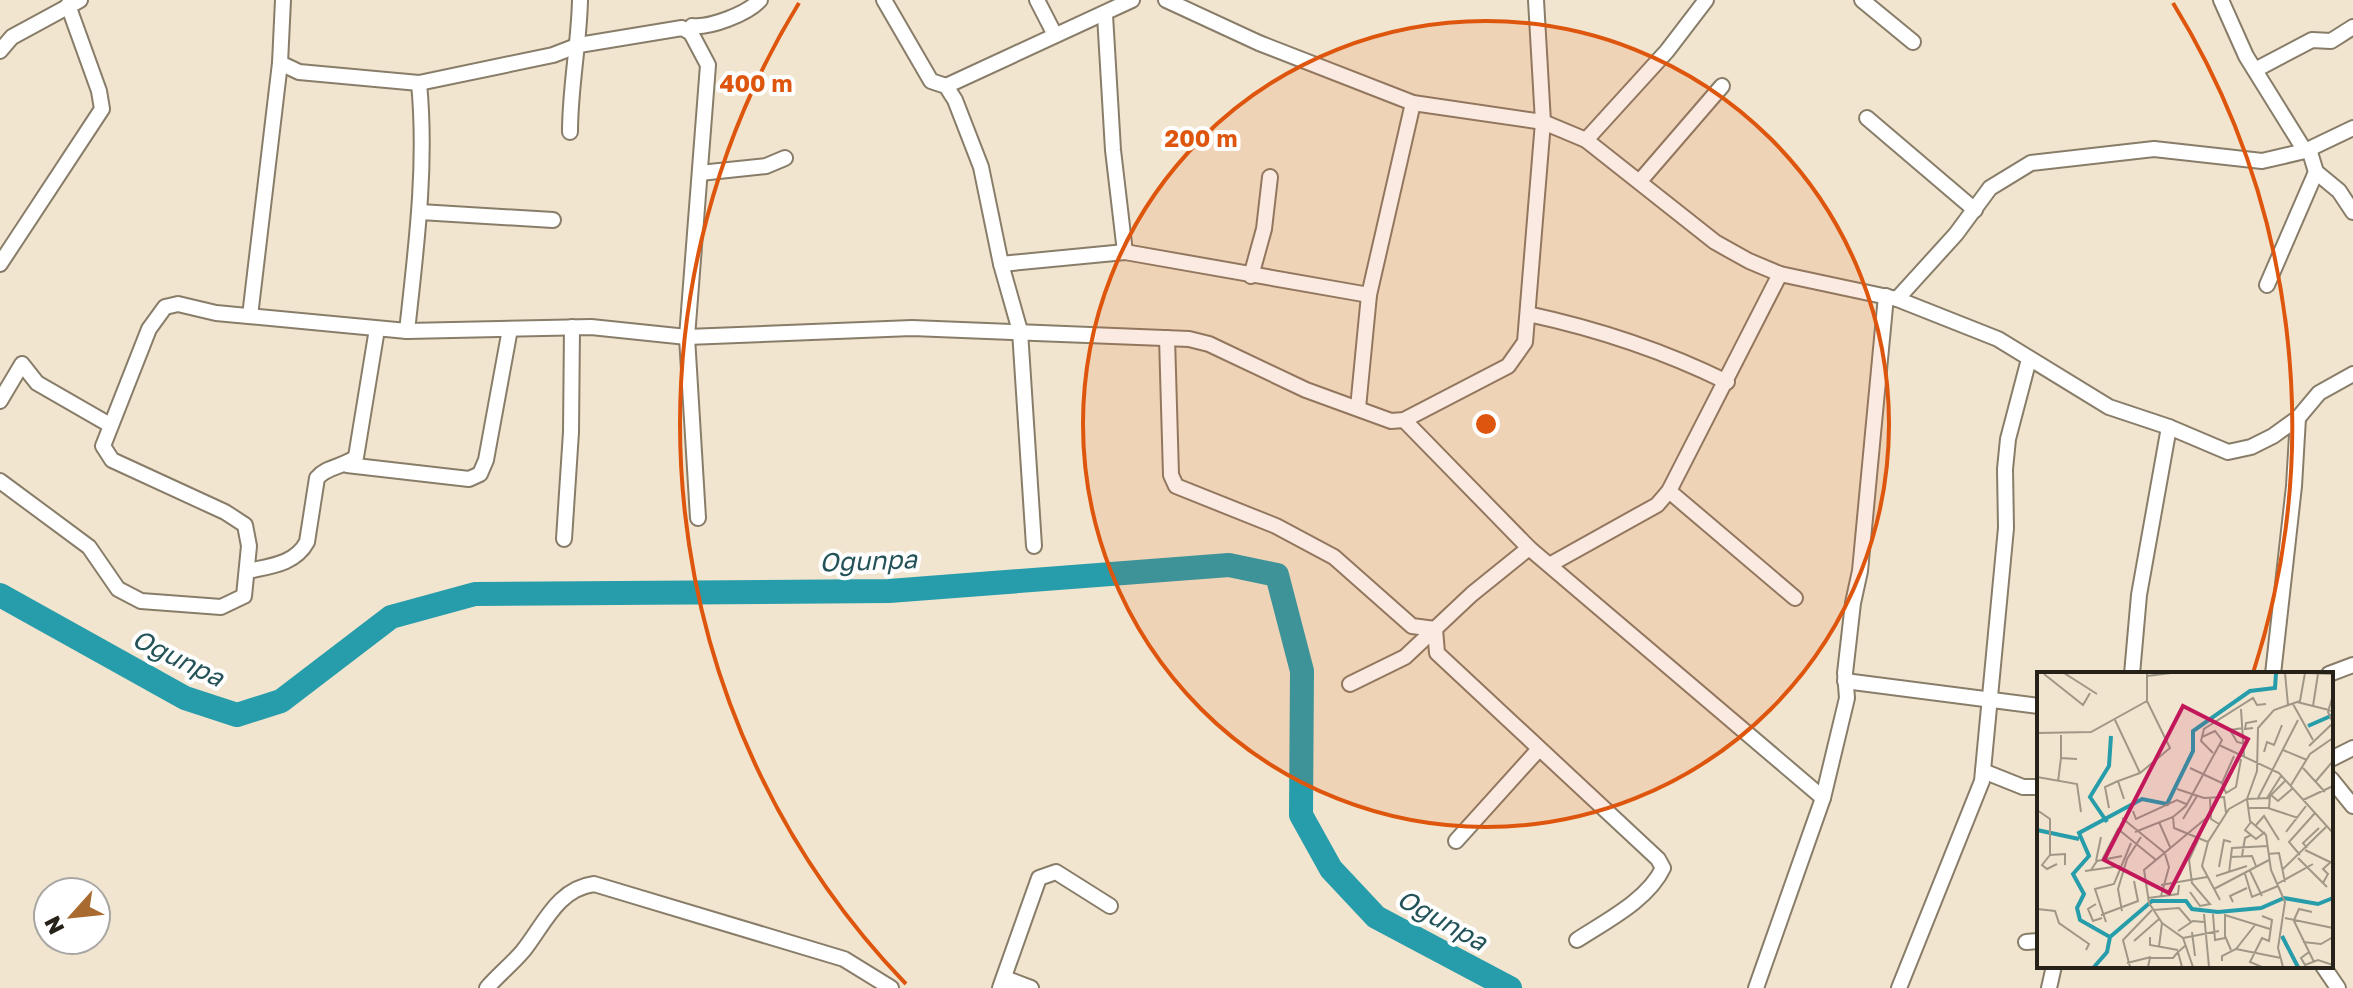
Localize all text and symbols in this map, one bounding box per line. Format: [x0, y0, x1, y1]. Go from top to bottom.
text: 400 m [719, 68, 793, 97]
text: 200 m [1165, 123, 1237, 152]
centre of rings [1472, 410, 1500, 438]
water label: Ogunpa [819, 543, 919, 578]
water label: Ogunpa [128, 622, 230, 693]
inset map [2037, 672, 2333, 968]
north arrow [32, 876, 112, 956]
water label: Ogunpa [1392, 882, 1494, 957]
text: N [38, 912, 70, 939]

